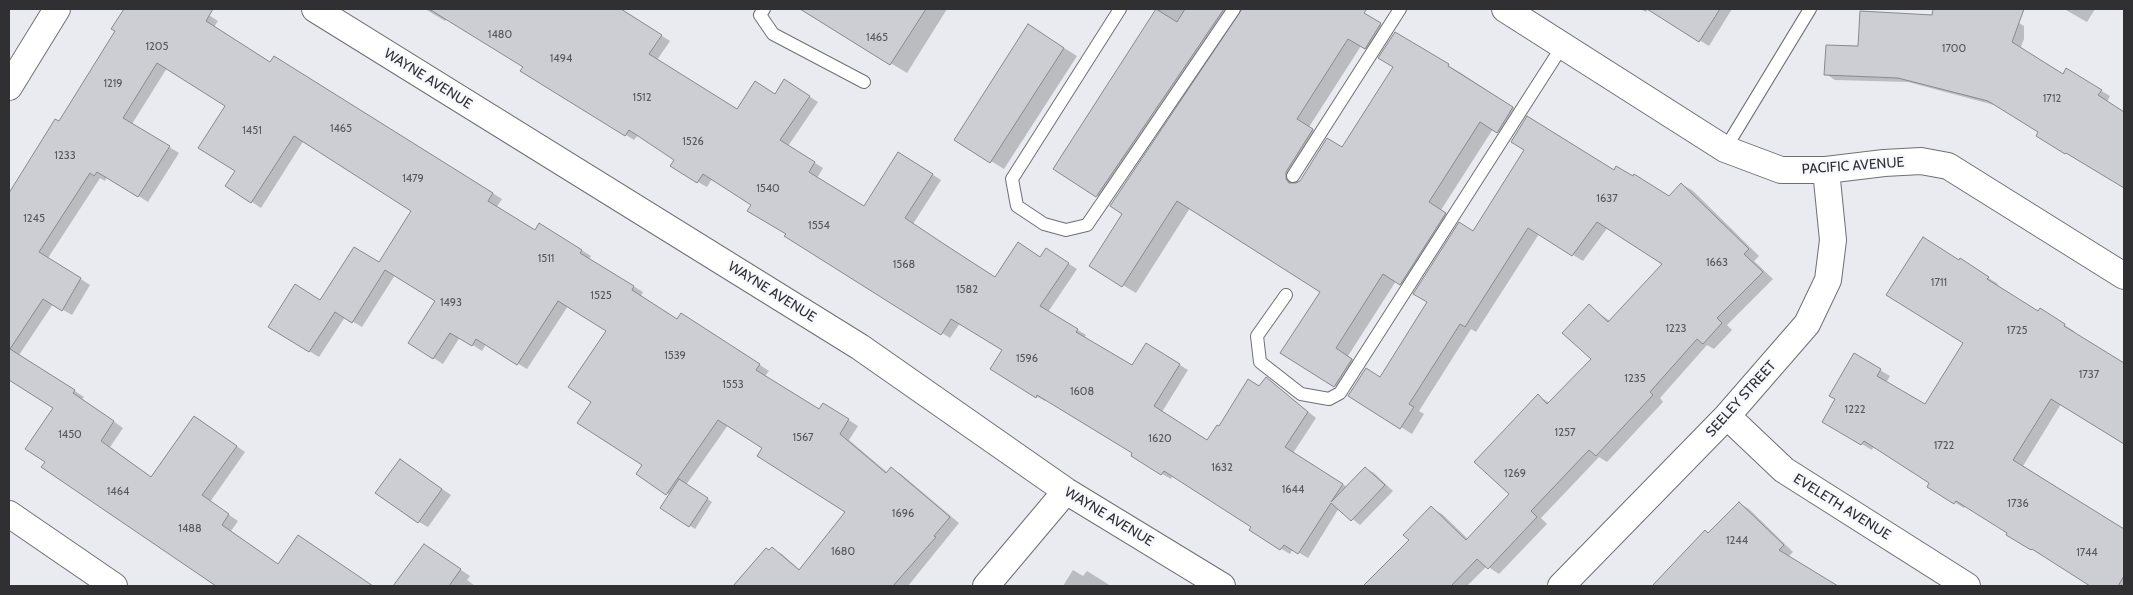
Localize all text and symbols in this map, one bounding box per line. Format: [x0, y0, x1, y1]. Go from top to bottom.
house number: 1480 [488, 28, 512, 42]
house number: 1465 [866, 31, 888, 45]
house number: 1205 [146, 40, 168, 54]
house number: 1700 [1942, 42, 1966, 56]
street label: WAYNE AVENUE [381, 45, 475, 113]
house number: 1494 [550, 52, 572, 66]
house number: 1219 [103, 77, 123, 91]
house number: 1512 [633, 91, 651, 105]
house number: 1712 [2043, 92, 2061, 106]
house number: 1465 [330, 122, 352, 136]
house number: 1451 [242, 124, 262, 138]
house number: 1526 [682, 135, 704, 149]
house number: 1233 [54, 149, 76, 163]
street label: PACIFIC AVENUE [1801, 154, 1905, 178]
house number: 1479 [402, 172, 424, 186]
house number: 1540 [756, 182, 780, 196]
house number: 1637 [1596, 192, 1618, 206]
house number: 1245 [23, 212, 45, 226]
house number: 1554 [808, 219, 830, 233]
house number: 1511 [538, 252, 554, 266]
house number: 1663 [1706, 256, 1728, 270]
street label: WAYNE AVENUE [725, 258, 819, 326]
house number: 1568 [893, 258, 915, 272]
house number: 1711 [1931, 276, 1947, 290]
house number: 1582 [956, 283, 978, 297]
house number: 1525 [590, 289, 612, 303]
house number: 1493 [440, 296, 462, 310]
house number: 1223 [1665, 322, 1687, 336]
house number: 1725 [2007, 324, 2027, 338]
house number: 1539 [664, 349, 686, 363]
house number: 1596 [1016, 352, 1038, 366]
street label: SEELEY STREET [1702, 357, 1780, 441]
house number: 1737 [2079, 368, 2099, 382]
house number: 1235 [1624, 372, 1646, 386]
house number: 1553 [722, 378, 744, 392]
house number: 1608 [1070, 385, 1094, 399]
house number: 1222 [1845, 403, 1865, 417]
house number: 1257 [1555, 426, 1575, 440]
house number: 1450 [58, 428, 82, 442]
house number: 1567 [792, 431, 814, 445]
house number: 1620 [1148, 432, 1172, 446]
house number: 1722 [1934, 439, 1954, 453]
house number: 1632 [1211, 461, 1233, 475]
house number: 1269 [1504, 467, 1526, 481]
street label: EVELETH AVENUE [1790, 470, 1894, 544]
house number: 1644 [1282, 483, 1304, 497]
street label: WAYNE AVENUE [1061, 484, 1157, 550]
house number: 1464 [107, 485, 129, 499]
house number: 1736 [2007, 497, 2029, 511]
house number: 1696 [892, 507, 914, 521]
house number: 1488 [178, 522, 202, 536]
house number: 1244 [1726, 534, 1748, 548]
house number: 1680 [831, 545, 855, 559]
house number: 1744 [2076, 546, 2098, 560]

